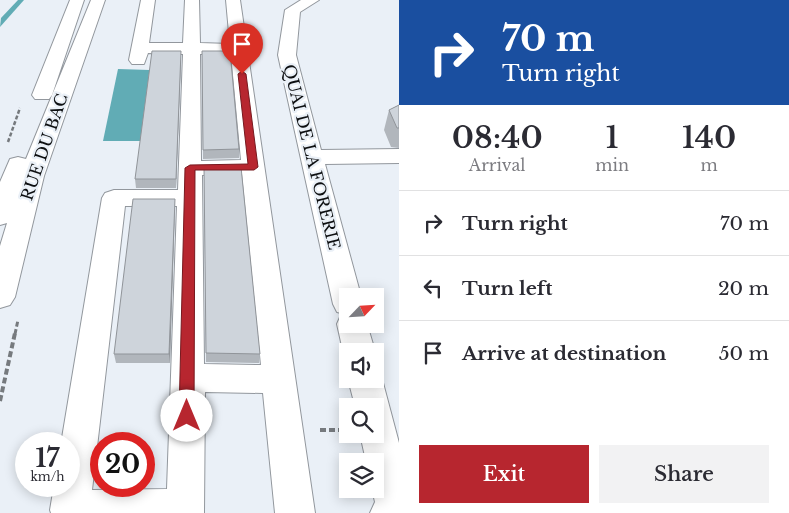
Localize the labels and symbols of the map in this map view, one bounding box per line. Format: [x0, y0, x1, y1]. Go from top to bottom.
pin [221, 23, 263, 74]
street label: QUAI DE LA FORERIE [279, 62, 345, 252]
street label: RUE DU BAC [16, 91, 72, 203]
north arrow [339, 288, 384, 332]
position arrow [160, 389, 212, 441]
speed limit sign: 20 [90, 432, 155, 497]

